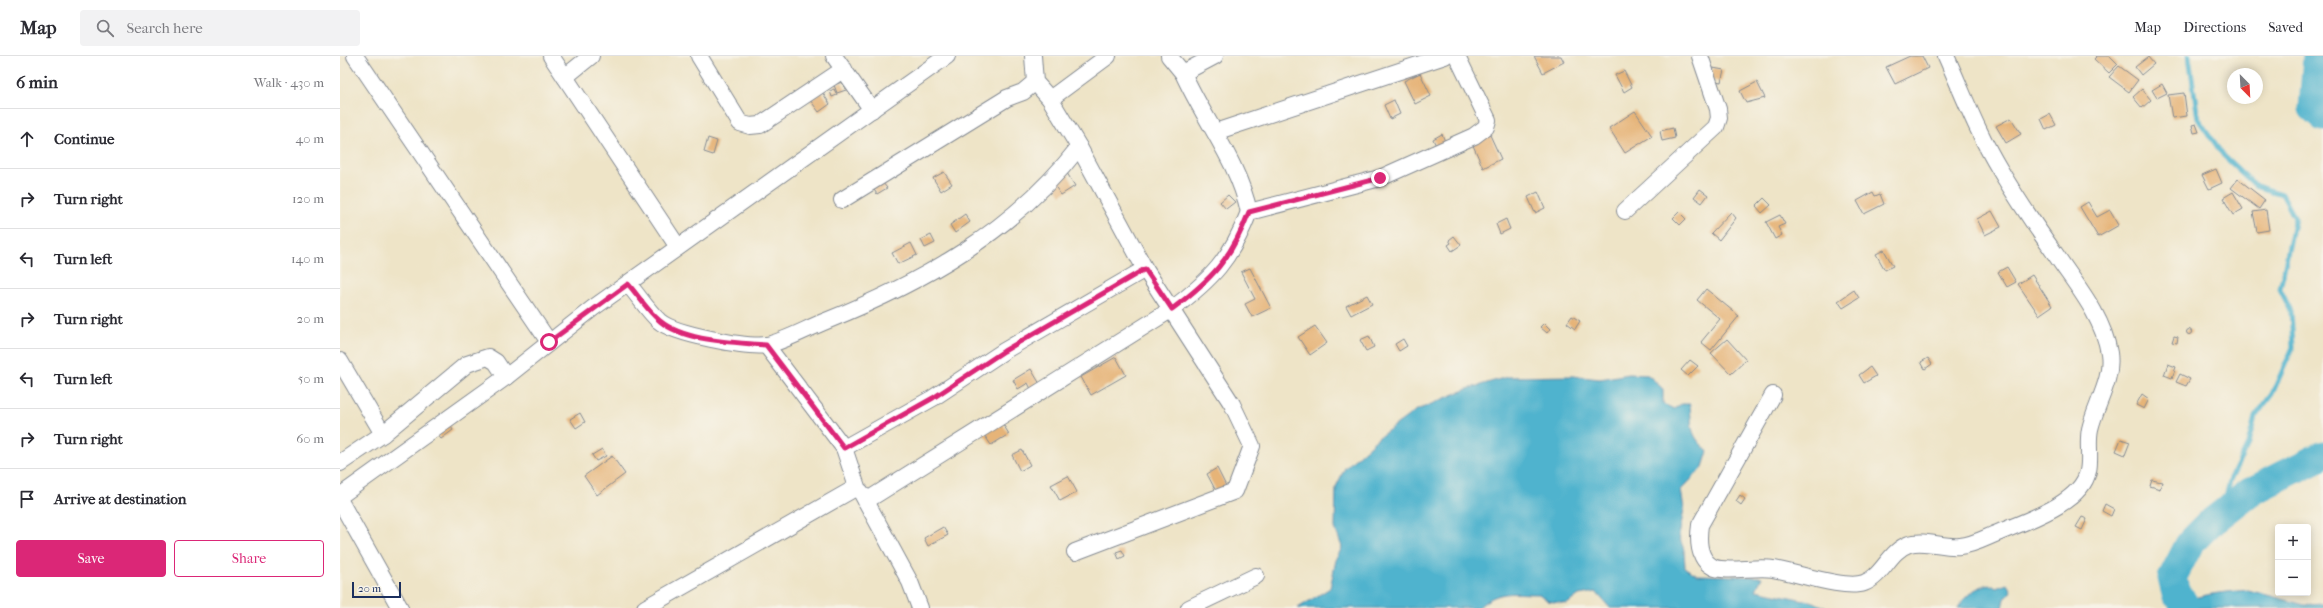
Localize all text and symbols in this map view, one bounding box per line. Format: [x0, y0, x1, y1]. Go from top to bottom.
search box [80, 10, 360, 46]
text: Map [20, 17, 56, 39]
icon: search [94, 17, 116, 39]
text: Search here [126, 19, 203, 37]
text: Map [2134, 19, 2161, 36]
text: Directions [2183, 19, 2246, 36]
text: Saved [2268, 19, 2303, 36]
north arrow [2227, 68, 2263, 104]
text: 6 min [16, 72, 58, 92]
text: Walk · 430 m [254, 75, 324, 90]
icon: ahead [16, 128, 38, 150]
text: Continue [54, 130, 114, 148]
text: 40 m [296, 131, 324, 146]
route end [1371, 169, 1389, 187]
icon: right [16, 188, 38, 210]
text: Turn right [54, 190, 123, 208]
text: 120 m [292, 191, 324, 206]
icon: left [16, 248, 38, 270]
text: Turn left [54, 250, 112, 268]
text: 140 m [291, 251, 324, 266]
icon: right [16, 308, 38, 330]
text: Turn right [54, 310, 123, 328]
text: 20 m [297, 311, 324, 326]
route start [540, 333, 558, 351]
icon: left [16, 368, 38, 390]
text: Turn left [54, 370, 112, 388]
text: 50 m [298, 371, 324, 386]
icon: right [16, 428, 38, 450]
text: Turn right [54, 430, 123, 448]
text: 60 m [296, 431, 324, 446]
icon: arrive [16, 488, 38, 510]
text: Arrive at destination [54, 490, 186, 508]
map controls [2275, 524, 2311, 596]
button: + [2275, 524, 2311, 560]
button: Save [16, 540, 166, 577]
button: Share [174, 540, 324, 577]
button: − [2275, 560, 2311, 596]
scale bar [352, 580, 401, 599]
text: 20 m [358, 582, 381, 595]

